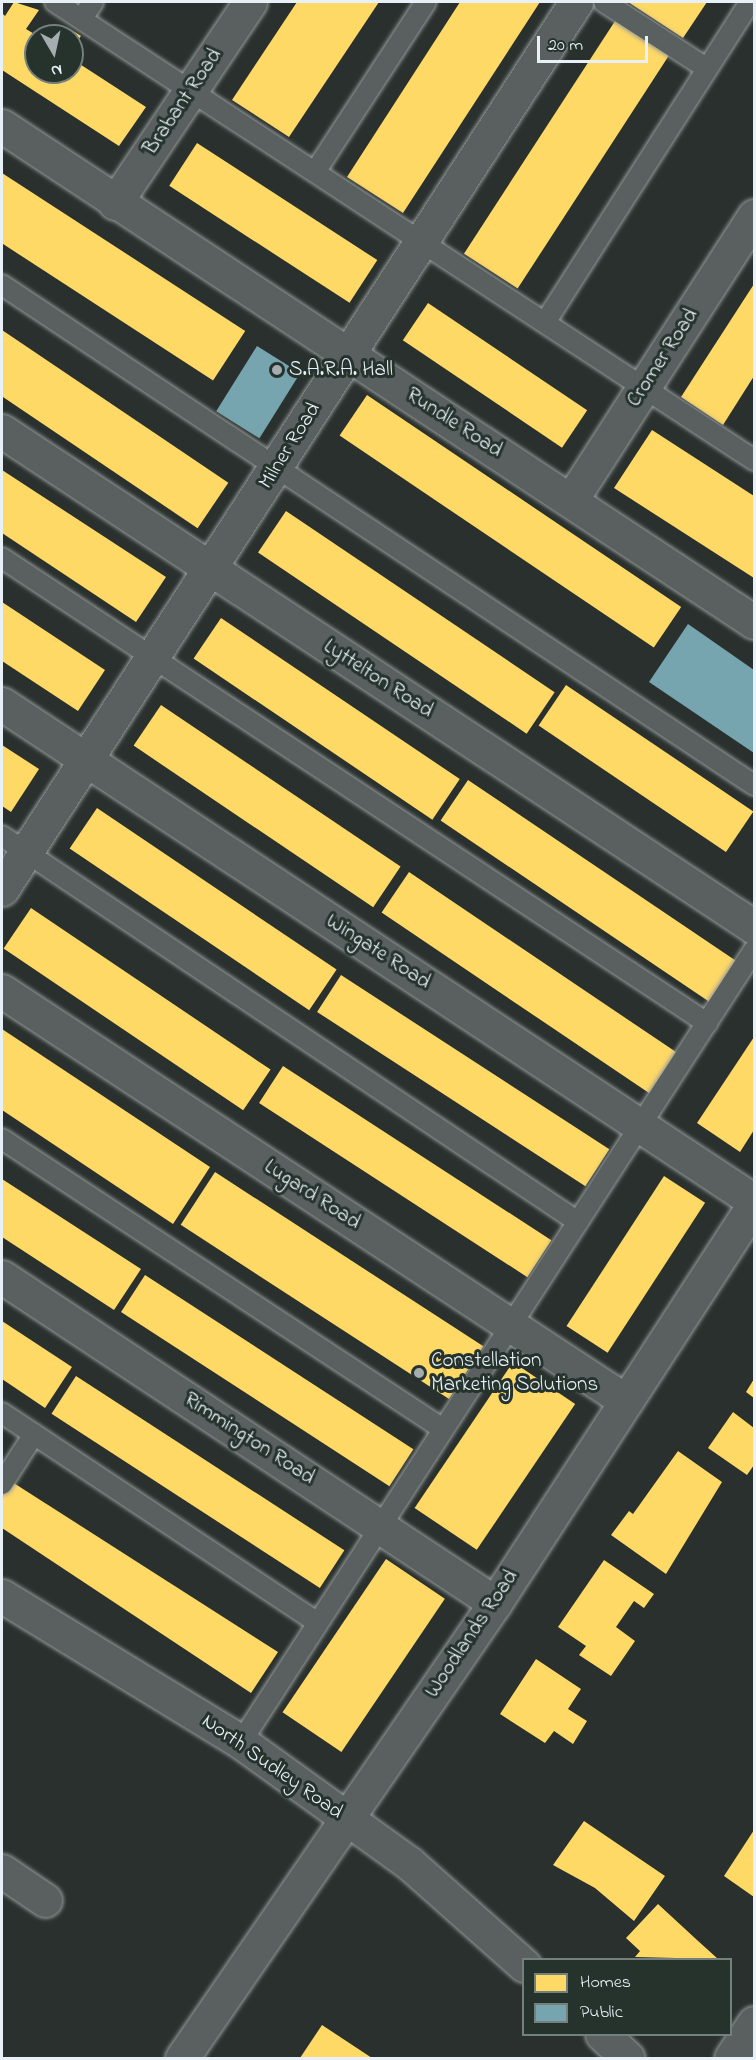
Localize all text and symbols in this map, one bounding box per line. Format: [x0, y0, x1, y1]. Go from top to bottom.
north arrow [24, 24, 84, 84]
scale bar [540, 24, 651, 62]
text: 20 m [548, 33, 583, 59]
street label: Brabant Road [138, 44, 228, 160]
text: N [49, 57, 64, 83]
street label: Cromer Road [622, 304, 704, 412]
place label: S.A.R.A. Hall [289, 357, 393, 383]
marker: S.A.R.A. Hall [270, 363, 284, 377]
street label: Rundle Road [401, 383, 507, 463]
street label: Milner Road [254, 398, 326, 494]
street label: Lyttelton Road [318, 634, 438, 724]
street label: Wingate Road [321, 909, 435, 995]
street label: Lugard Road [259, 1155, 365, 1235]
place label: Constellation Marketing Solutions [431, 1348, 598, 1398]
marker: Constellation Marketing Solutions [412, 1366, 426, 1380]
street label: Rimmington Road [179, 1387, 319, 1491]
street label: Woodlands Road [420, 1565, 524, 1703]
street label: North Sudley Road [197, 1709, 347, 1825]
legend [522, 1958, 732, 2036]
text: Homes [580, 1970, 631, 1996]
text: Public [580, 2000, 623, 2026]

